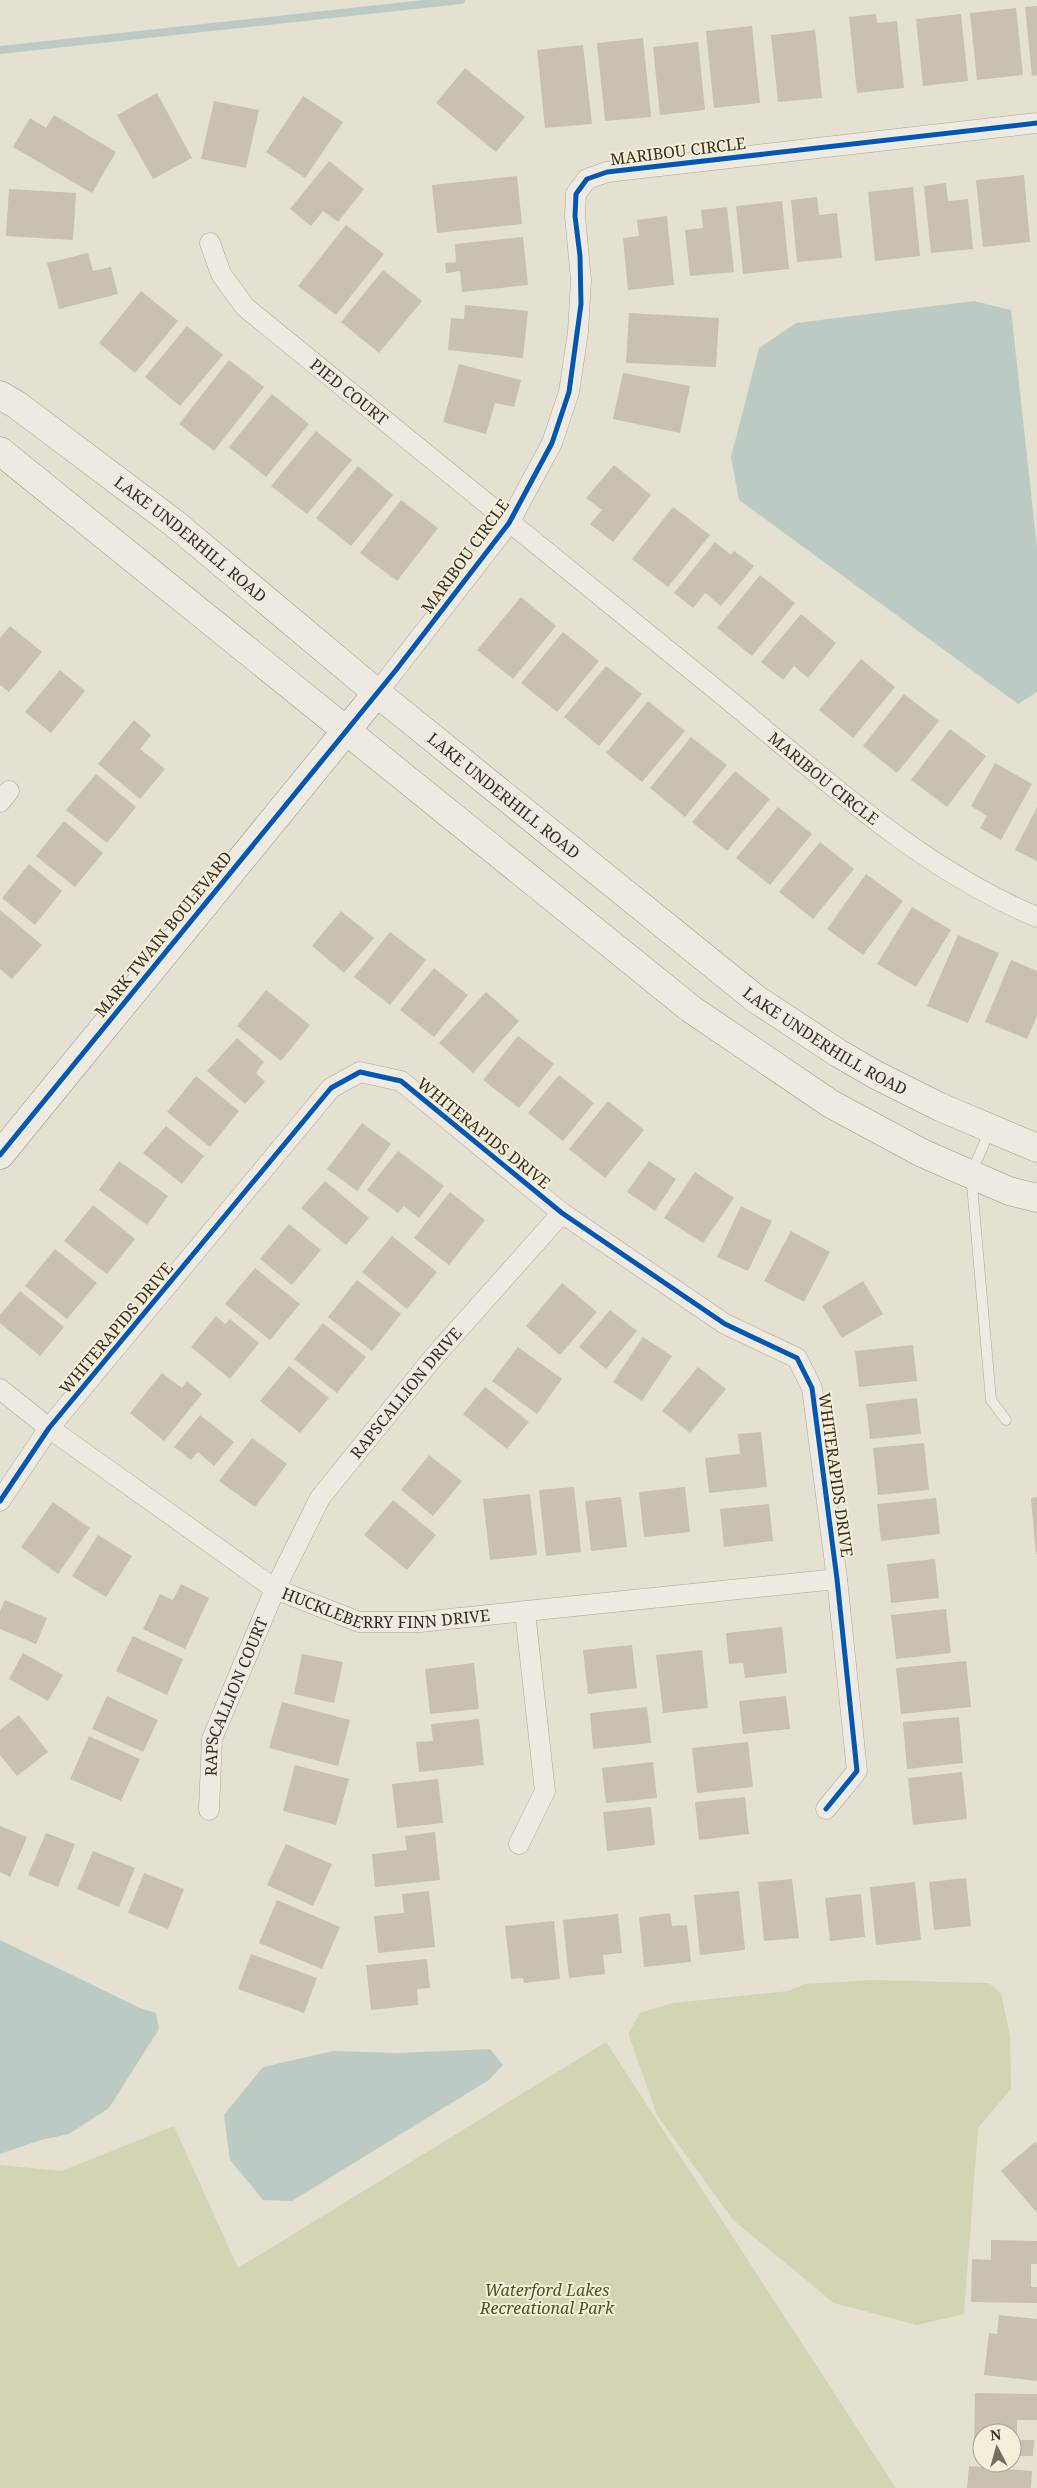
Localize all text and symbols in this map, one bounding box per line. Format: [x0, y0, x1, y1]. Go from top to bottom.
street label: MARIBOU CIRCLE [609, 132, 747, 170]
street label: PIED COURT [306, 353, 393, 430]
street label: LAKE UNDERHILL ROAD [110, 471, 271, 607]
street label: MARIBOU CIRCLE [416, 494, 514, 618]
street label: LAKE UNDERHILL ROAD [423, 727, 585, 864]
street label: MARIBOU CIRCLE [764, 727, 883, 830]
street label: MARK TWAIN BOULEVARD [89, 846, 237, 1022]
street label: LAKE UNDERHILL ROAD [738, 982, 911, 1100]
street label: WHITERAPIDS DRIVE [413, 1072, 555, 1194]
street label: WHITERAPIDS DRIVE [54, 1257, 178, 1399]
street label: RAPSCALLION DRIVE [345, 1322, 466, 1463]
street label: WHITERAPIDS DRIVE [814, 1391, 858, 1559]
street label: HUCKLEBERRY FINN DRIVE [279, 1582, 491, 1634]
street label: RAPSCALLION COURT [199, 1614, 273, 1777]
park label: Waterford Lakes Recreational Park [479, 2279, 615, 2319]
north arrow [972, 2423, 1022, 2473]
text: N [989, 2425, 1002, 2445]

